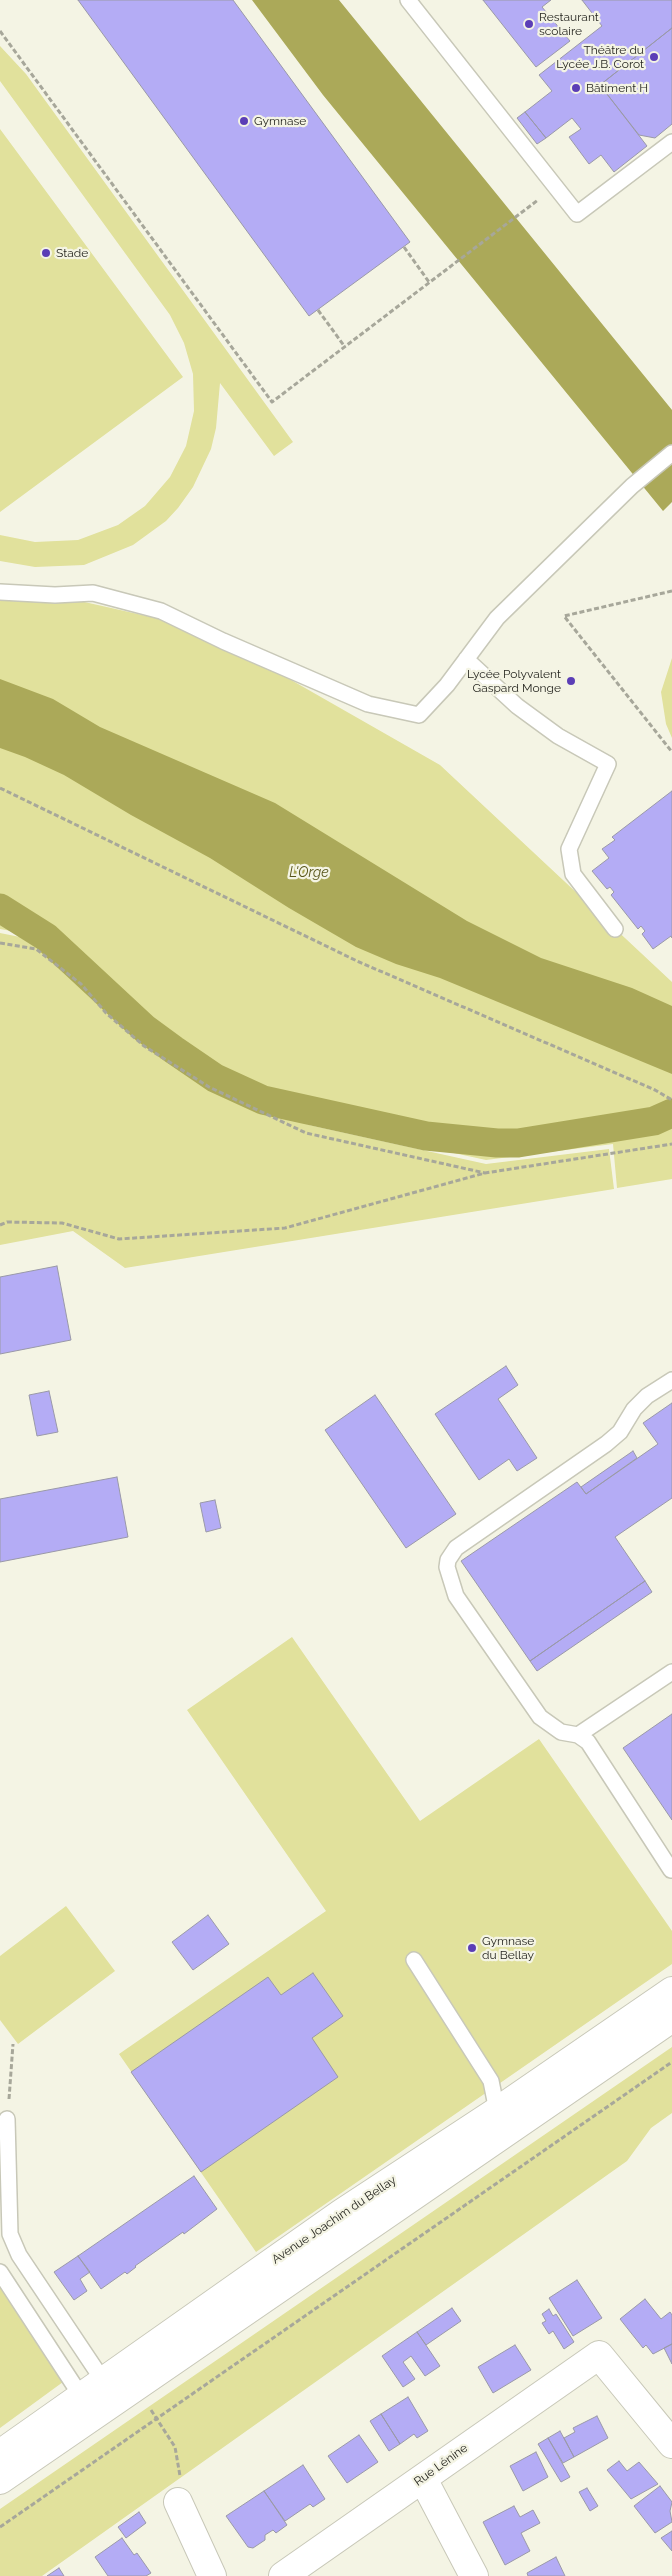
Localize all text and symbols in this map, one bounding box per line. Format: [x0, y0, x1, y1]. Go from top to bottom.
place label: Restaurant scolaire [539, 10, 599, 38]
marker: Restaurant scolaire [523, 18, 535, 30]
place label: Théâtre du Lycée J.B. Corot [556, 43, 644, 71]
marker: Théâtre du Lycée J.B. Corot [648, 51, 660, 63]
place label: Bâtiment H [586, 81, 648, 95]
marker: Bâtiment H [570, 82, 582, 94]
place label: Gymnase [254, 114, 306, 128]
marker: Gymnase [238, 115, 250, 127]
place label: Stade [56, 246, 88, 260]
marker: Stade [40, 247, 52, 259]
place label: Lycée Polyvalent Gaspard Monge [467, 667, 561, 695]
marker: Lycée Polyvalent Gaspard Monge [565, 675, 577, 687]
water label: L'Orge [289, 865, 329, 881]
place label: Gymnase du Bellay [482, 1934, 534, 1962]
marker: Gymnase du Bellay [466, 1942, 478, 1954]
street label: Avenue Joachim du Bellay [269, 2173, 399, 2267]
street label: Rue Lénine [411, 2441, 471, 2489]

